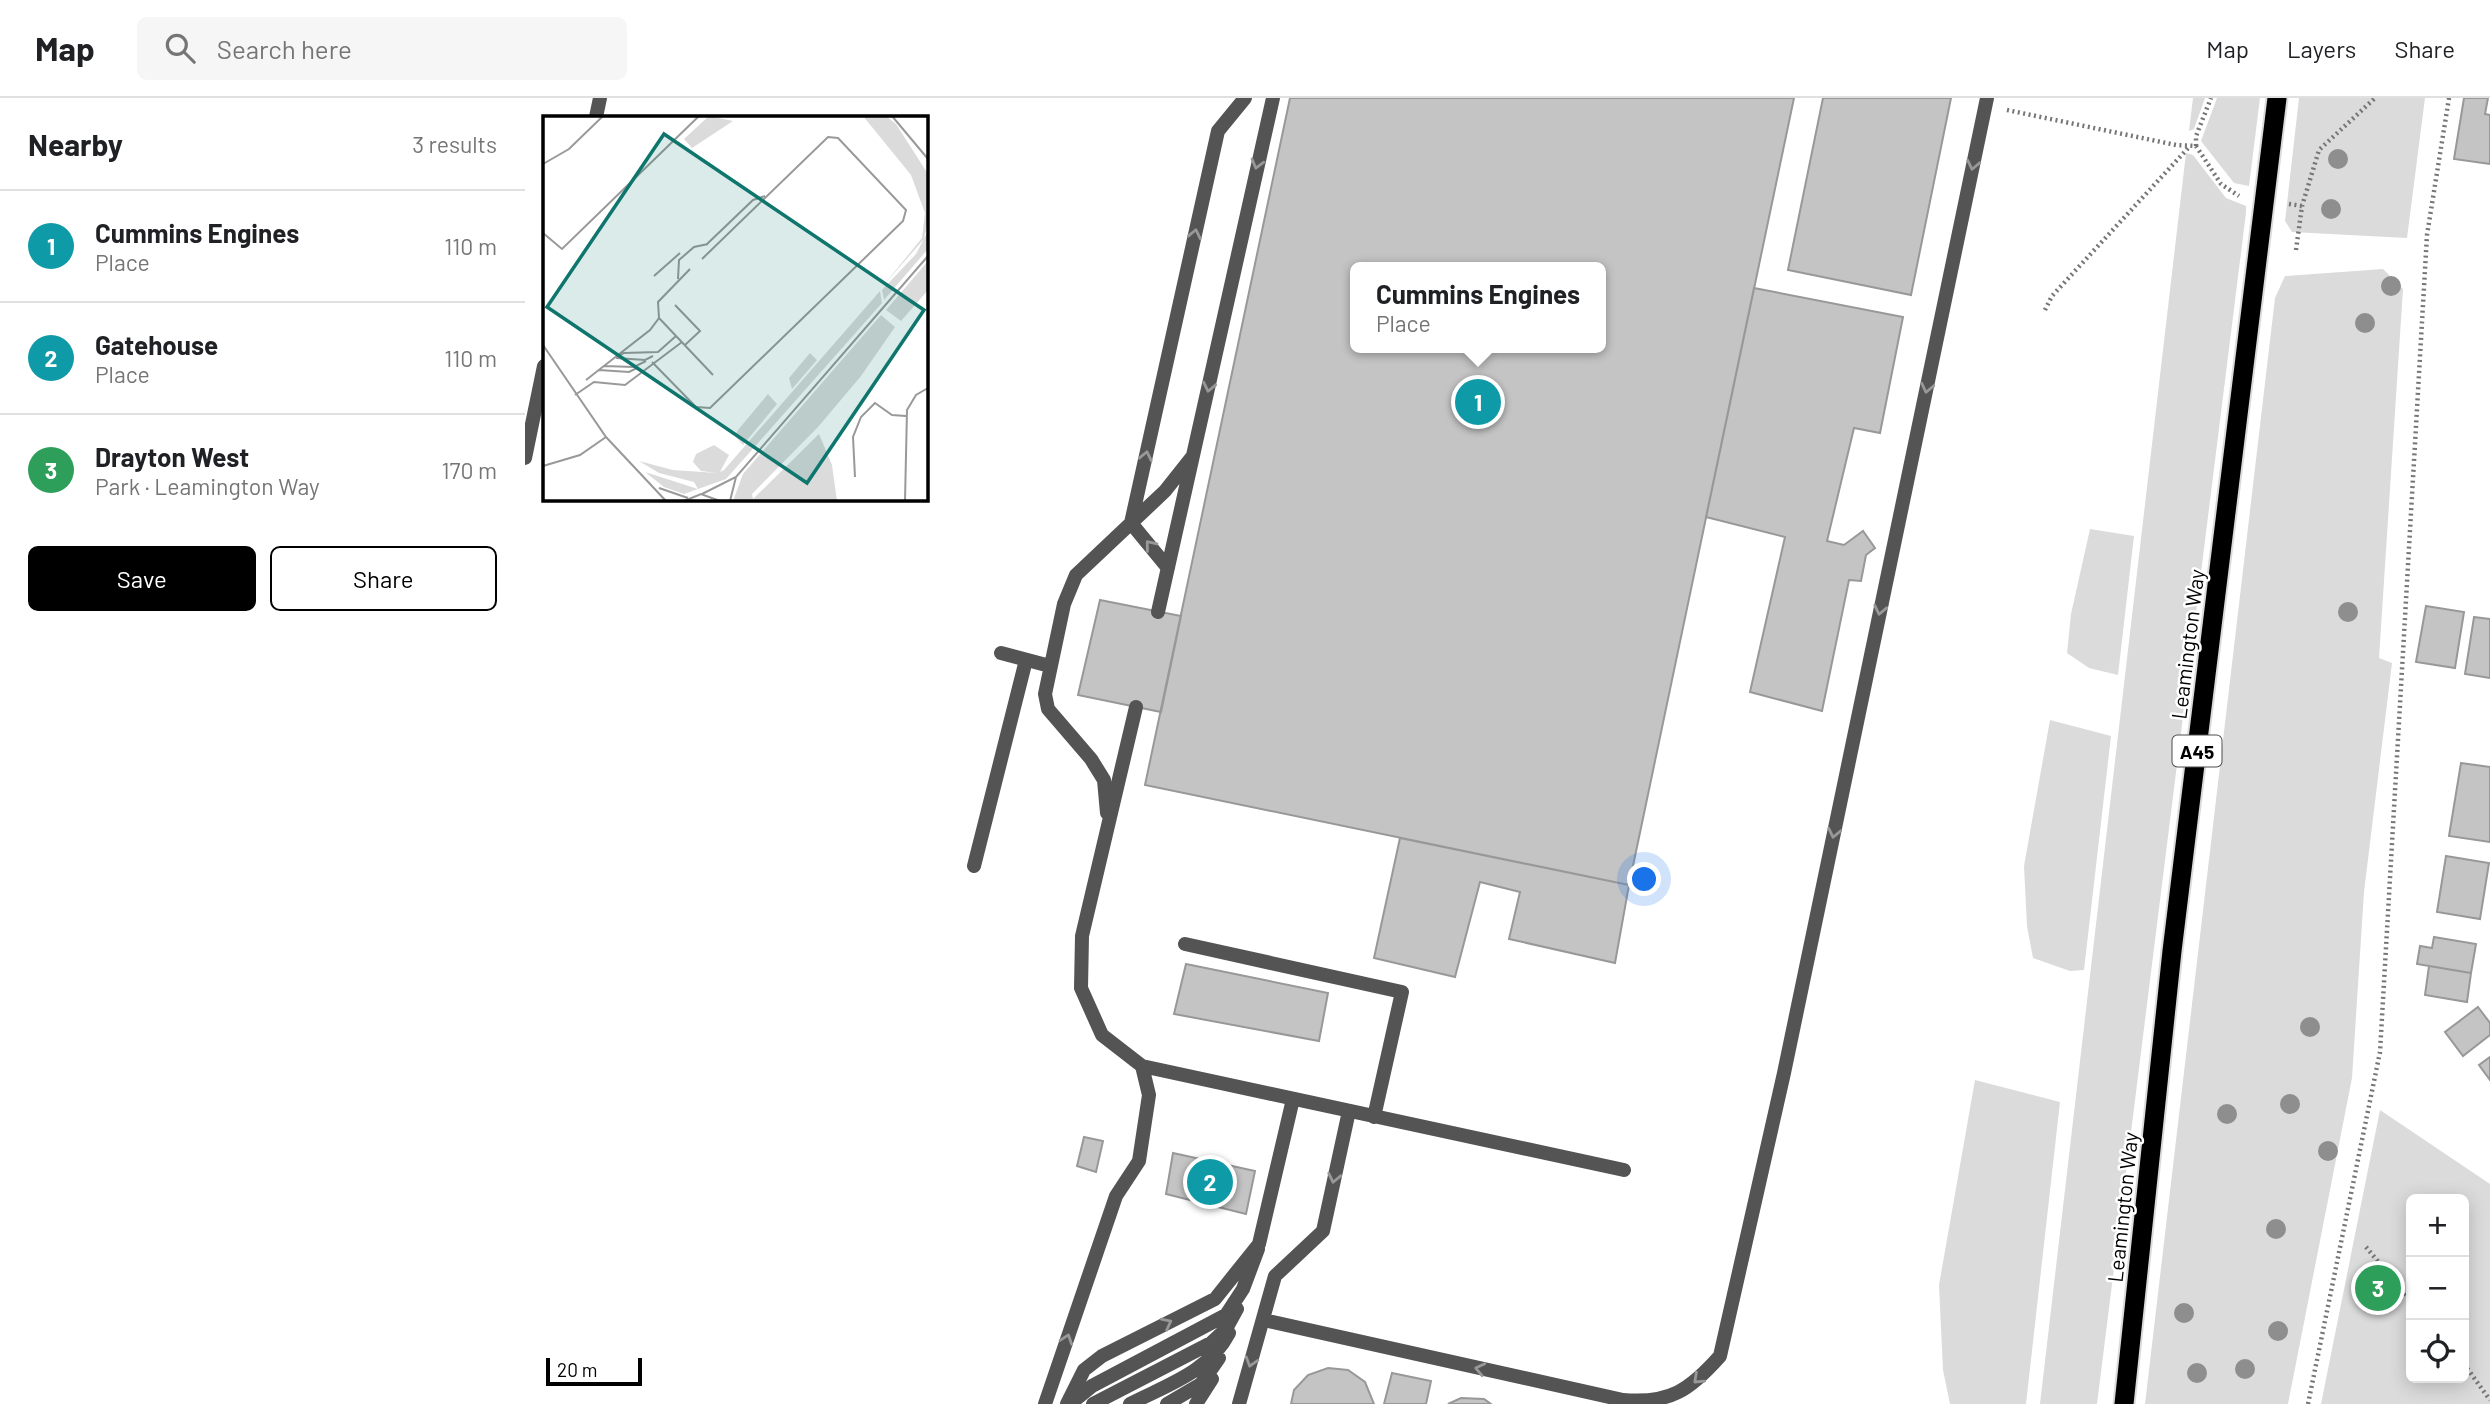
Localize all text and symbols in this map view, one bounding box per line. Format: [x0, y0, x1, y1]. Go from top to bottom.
search box [137, 17, 627, 80]
text: Map [35, 28, 95, 68]
icon: search [161, 29, 199, 67]
text: Search here [217, 33, 352, 64]
text: Map [2206, 34, 2249, 63]
text: Layers [2287, 34, 2356, 63]
text: Share [2394, 34, 2455, 63]
inset map [543, 116, 927, 500]
text: Nearby [28, 126, 123, 162]
text: 3 results [412, 130, 497, 158]
one-way arrow [1250, 158, 1265, 170]
one-way arrow [1967, 159, 1982, 171]
text: Cummins Engines [95, 217, 299, 248]
one-way arrow [1187, 228, 1201, 240]
text: 1 [47, 232, 55, 260]
text: 110 m [444, 232, 497, 260]
text: Place [95, 248, 150, 276]
popup [1350, 262, 1606, 353]
text: Cummins Engines [1376, 278, 1580, 309]
text: Place [1376, 309, 1431, 337]
text: Gatehouse [95, 329, 218, 360]
text: 2 [45, 344, 57, 372]
text: 110 m [444, 344, 497, 372]
text: Place [95, 360, 150, 388]
pin: 1 [1455, 376, 1501, 428]
one-way arrow [1202, 381, 1217, 393]
one-way arrow [1921, 382, 1935, 394]
text: Drayton West [95, 441, 249, 472]
one-way arrow [1138, 450, 1153, 462]
text: 3 [45, 456, 57, 484]
text: 170 m [441, 456, 497, 484]
text: Park · Leamington Way [95, 472, 320, 500]
one-way arrow [1145, 541, 1158, 553]
button: Save [28, 546, 256, 611]
button: Share [270, 546, 497, 611]
street label: Leamington Way [2165, 567, 2209, 720]
one-way arrow [1874, 604, 1889, 616]
road number: A45 [2173, 736, 2221, 766]
one-way arrow [1827, 827, 1842, 839]
your location [1627, 862, 1661, 896]
street label: Leamington Way [2102, 1130, 2142, 1283]
pin: 2 [1187, 1156, 1233, 1208]
one-way arrow [1328, 1172, 1343, 1184]
map controls [2406, 1194, 2469, 1383]
button: + [2406, 1194, 2469, 1257]
button: − [2406, 1257, 2469, 1320]
pin: 3 [2355, 1262, 2401, 1314]
one-way arrow [1160, 1318, 1172, 1332]
button: locate [2406, 1320, 2469, 1383]
one-way arrow [1059, 1334, 1073, 1346]
scale bar [546, 1355, 642, 1387]
one-way arrow [1245, 1356, 1260, 1368]
text: 20 m [557, 1358, 597, 1381]
one-way arrow [1474, 1363, 1486, 1377]
one-way arrow [1693, 1371, 1706, 1383]

